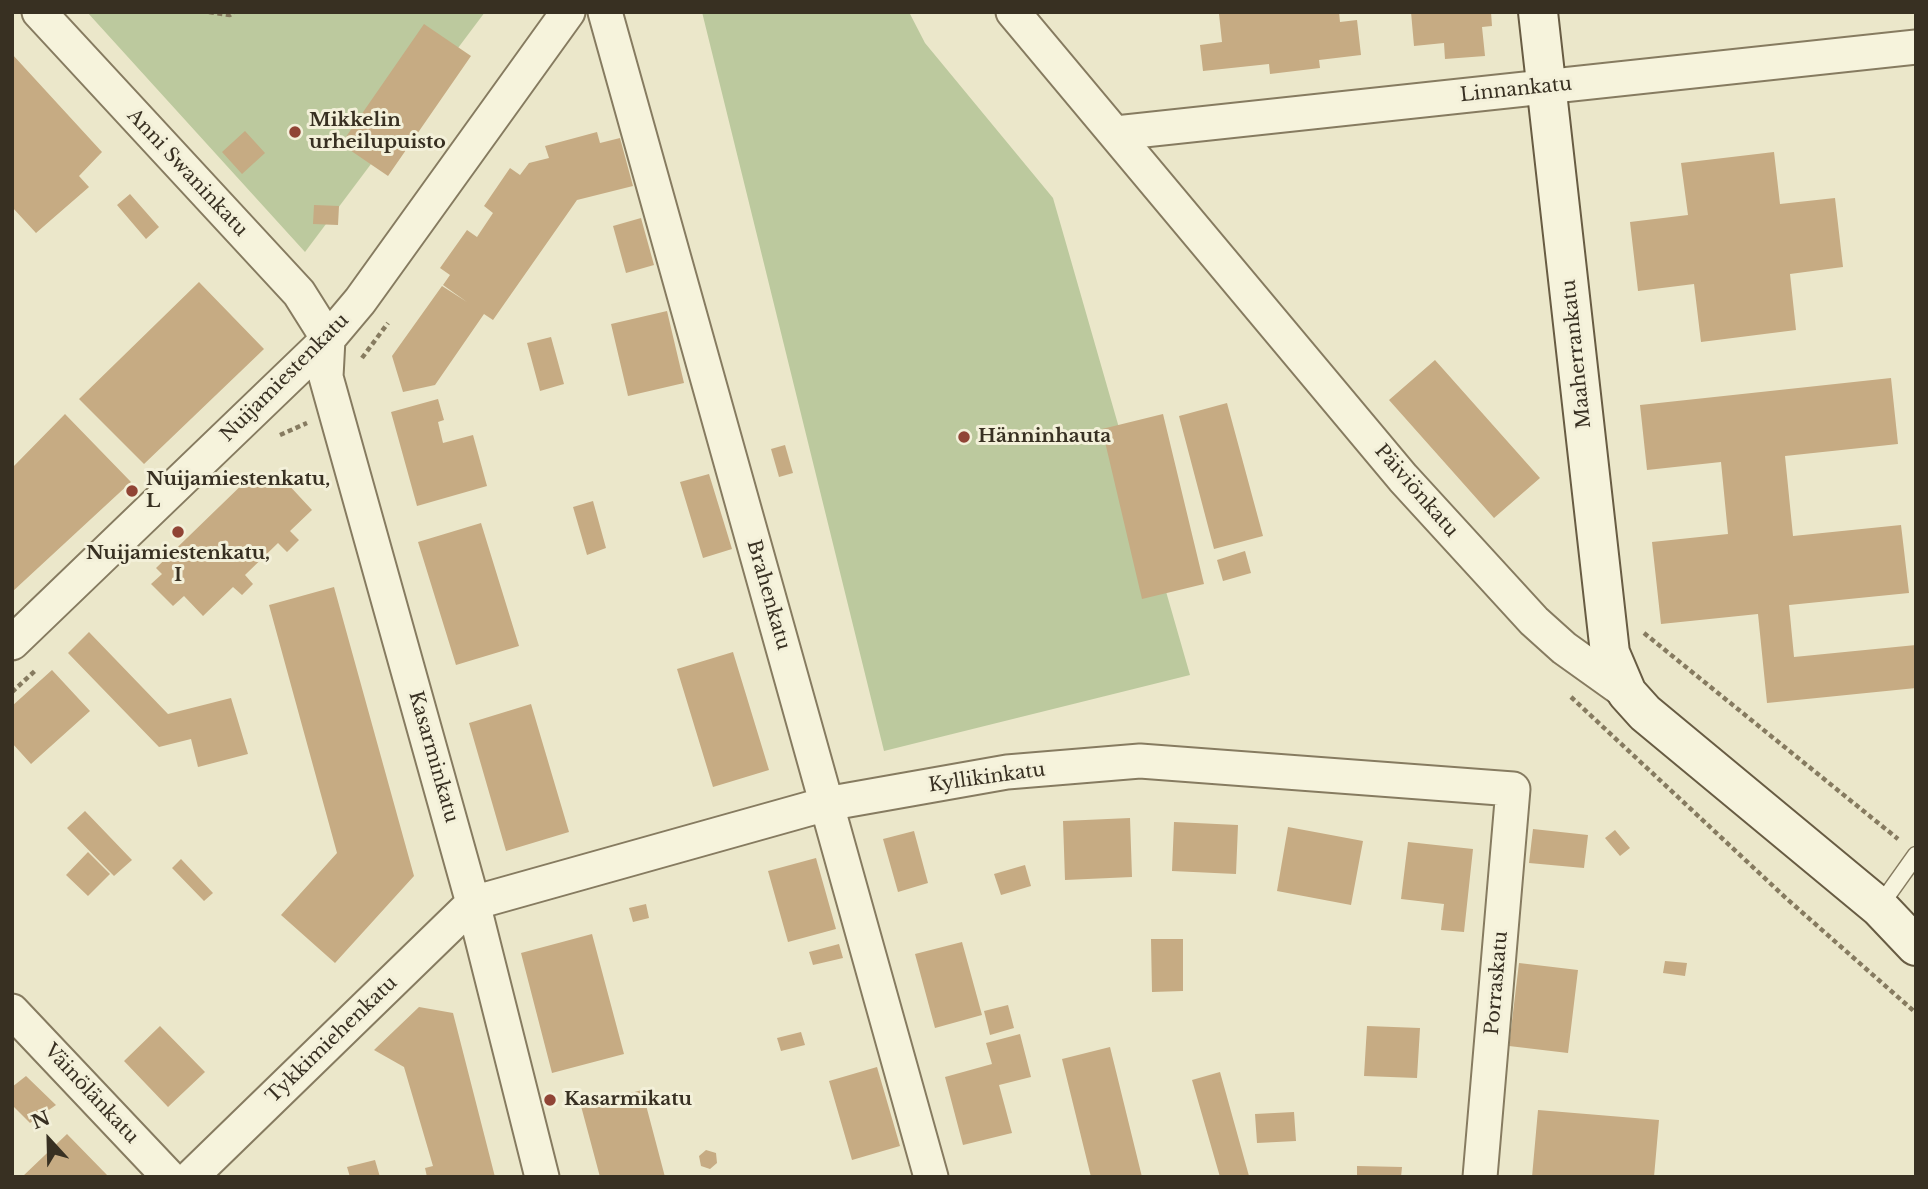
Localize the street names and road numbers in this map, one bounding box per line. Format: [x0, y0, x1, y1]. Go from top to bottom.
street label: Linnankatu [1459, 73, 1573, 107]
street label: Anni Swaninkatu [122, 105, 252, 241]
street label: Maaherrankatu [1558, 278, 1596, 430]
street label: Nuijamiestenkatu [216, 309, 354, 447]
street label: Päiviönkatu [1370, 440, 1462, 542]
street label: Brahenkatu [741, 537, 795, 653]
street label: Kasarminkatu [403, 689, 463, 825]
street label: Kyllikinkatu [927, 759, 1047, 797]
street label: Porraskatu [1481, 930, 1513, 1036]
street label: Tykkimiehenkatu [262, 972, 402, 1108]
street label: Väinölänkatu [39, 1040, 143, 1148]

